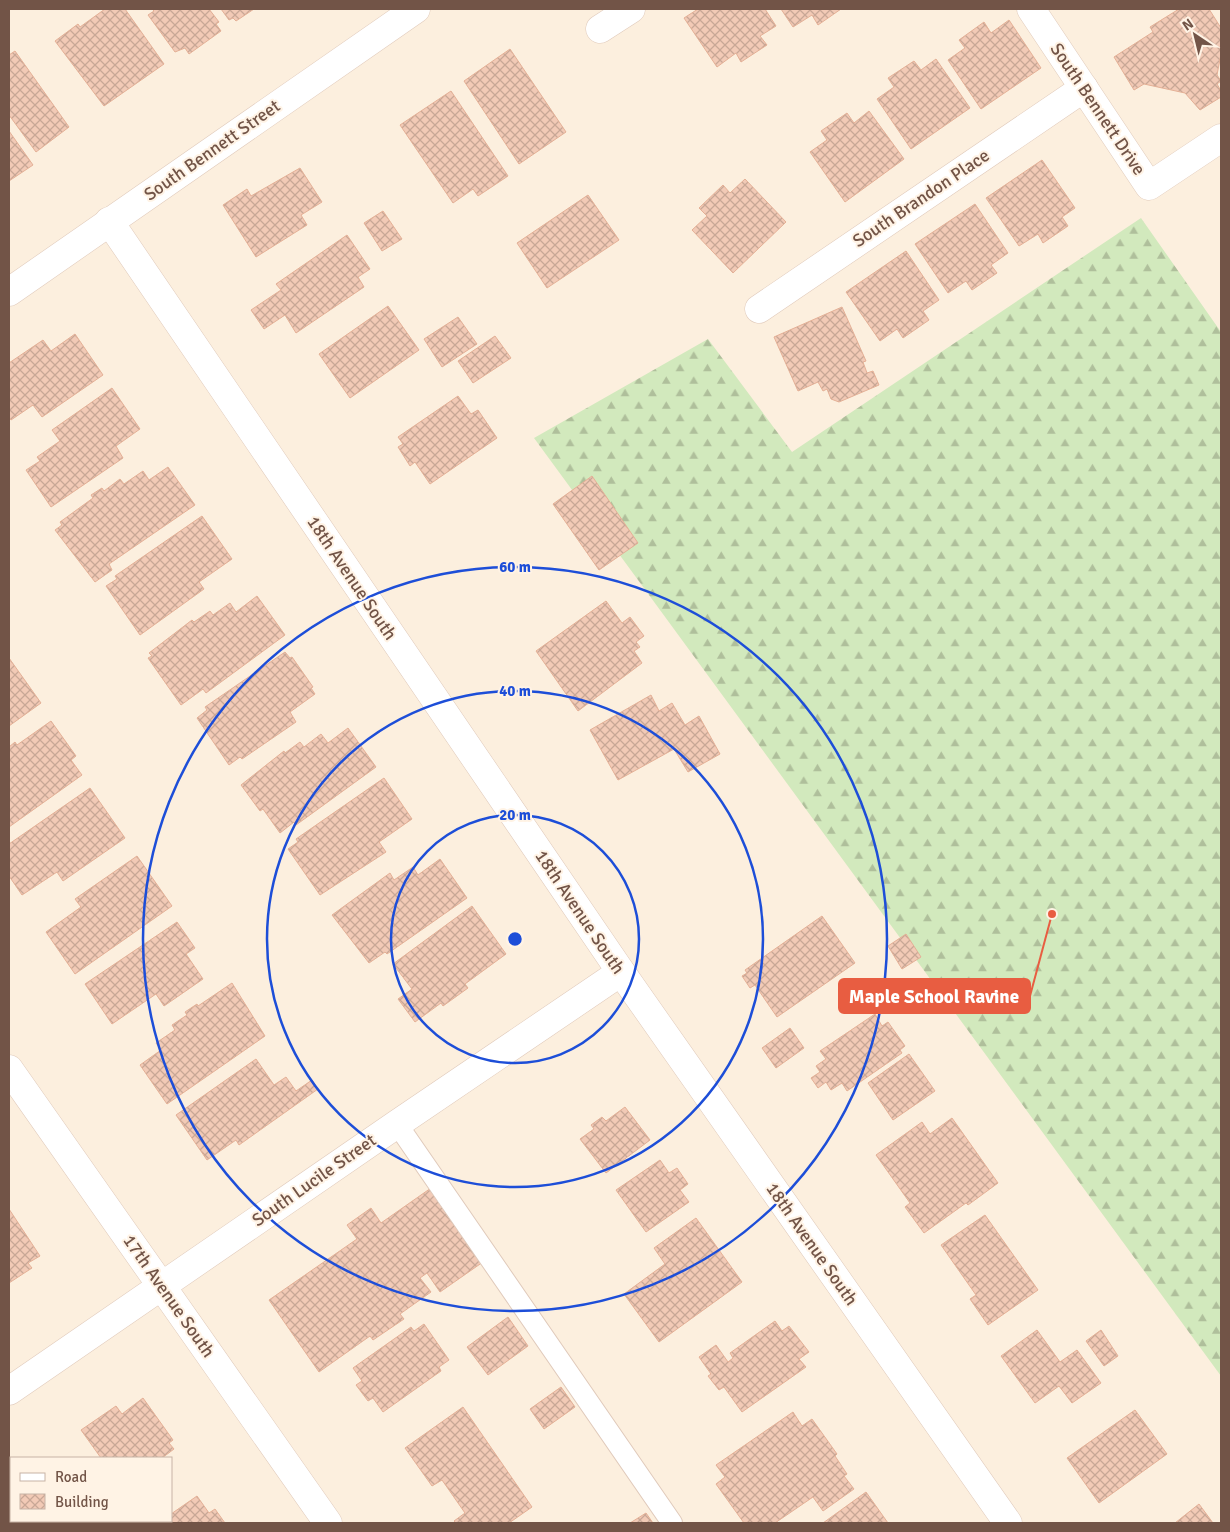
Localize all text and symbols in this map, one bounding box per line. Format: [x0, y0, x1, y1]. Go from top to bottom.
north arrow [1170, 10, 1220, 60]
text: N [1179, 15, 1197, 35]
street label: South Bennett Drive [1046, 39, 1150, 179]
street label: South Bennett Street [140, 95, 284, 205]
street label: South Brandon Place [849, 144, 993, 252]
street label: 18th Avenue South [302, 512, 402, 644]
text: 60 m [499, 558, 531, 576]
text: 40 m [499, 682, 531, 700]
text: 20 m [499, 806, 531, 824]
street label: 18th Avenue South [530, 846, 630, 978]
centre of rings [506, 930, 524, 948]
callout: Maple School Ravine [839, 979, 1030, 1013]
text: Maple School Ravine [849, 985, 1019, 1009]
street label: South Lucile Street [248, 1129, 380, 1231]
street label: 18th Avenue South [761, 1178, 863, 1310]
street label: 17th Avenue South [118, 1230, 220, 1362]
legend [10, 1457, 172, 1522]
text: Road [55, 1468, 87, 1486]
text: Building [55, 1493, 109, 1511]

